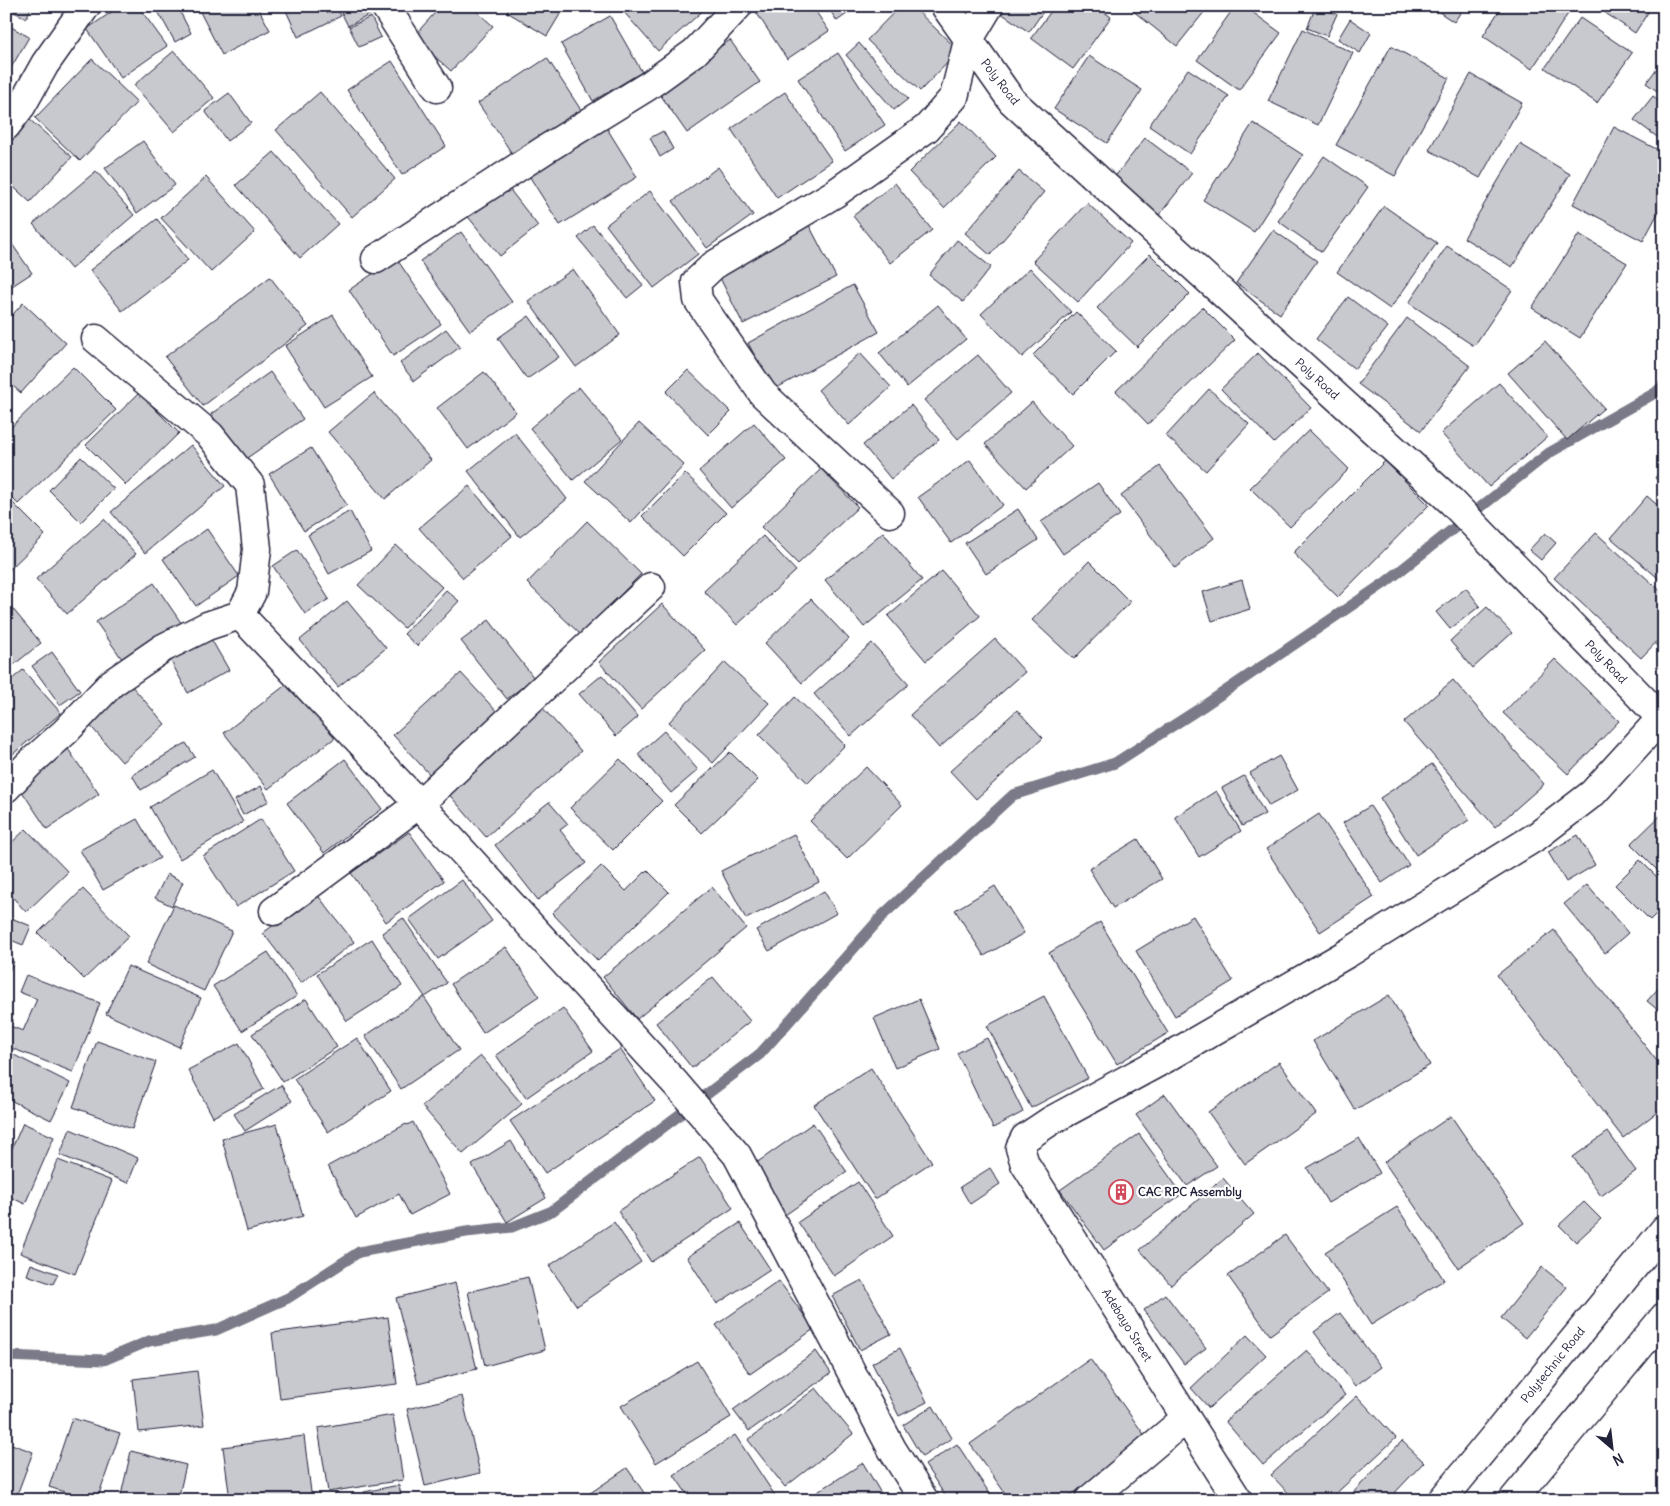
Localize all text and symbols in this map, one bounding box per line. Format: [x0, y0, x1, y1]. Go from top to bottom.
street label: Poly Road [978, 56, 1023, 108]
street label: Poly Road [1292, 355, 1342, 402]
street label: Poly Road [1582, 637, 1631, 686]
building icon: CAC RPC Assembly [1108, 1179, 1134, 1205]
place label: CAC RPC Assembly [1138, 1184, 1242, 1200]
street label: Adebayo Street [1099, 1286, 1156, 1364]
street label: Polytechnic Road [1517, 1324, 1588, 1406]
north arrow [1588, 1424, 1638, 1474]
text: N [1610, 1449, 1627, 1470]

